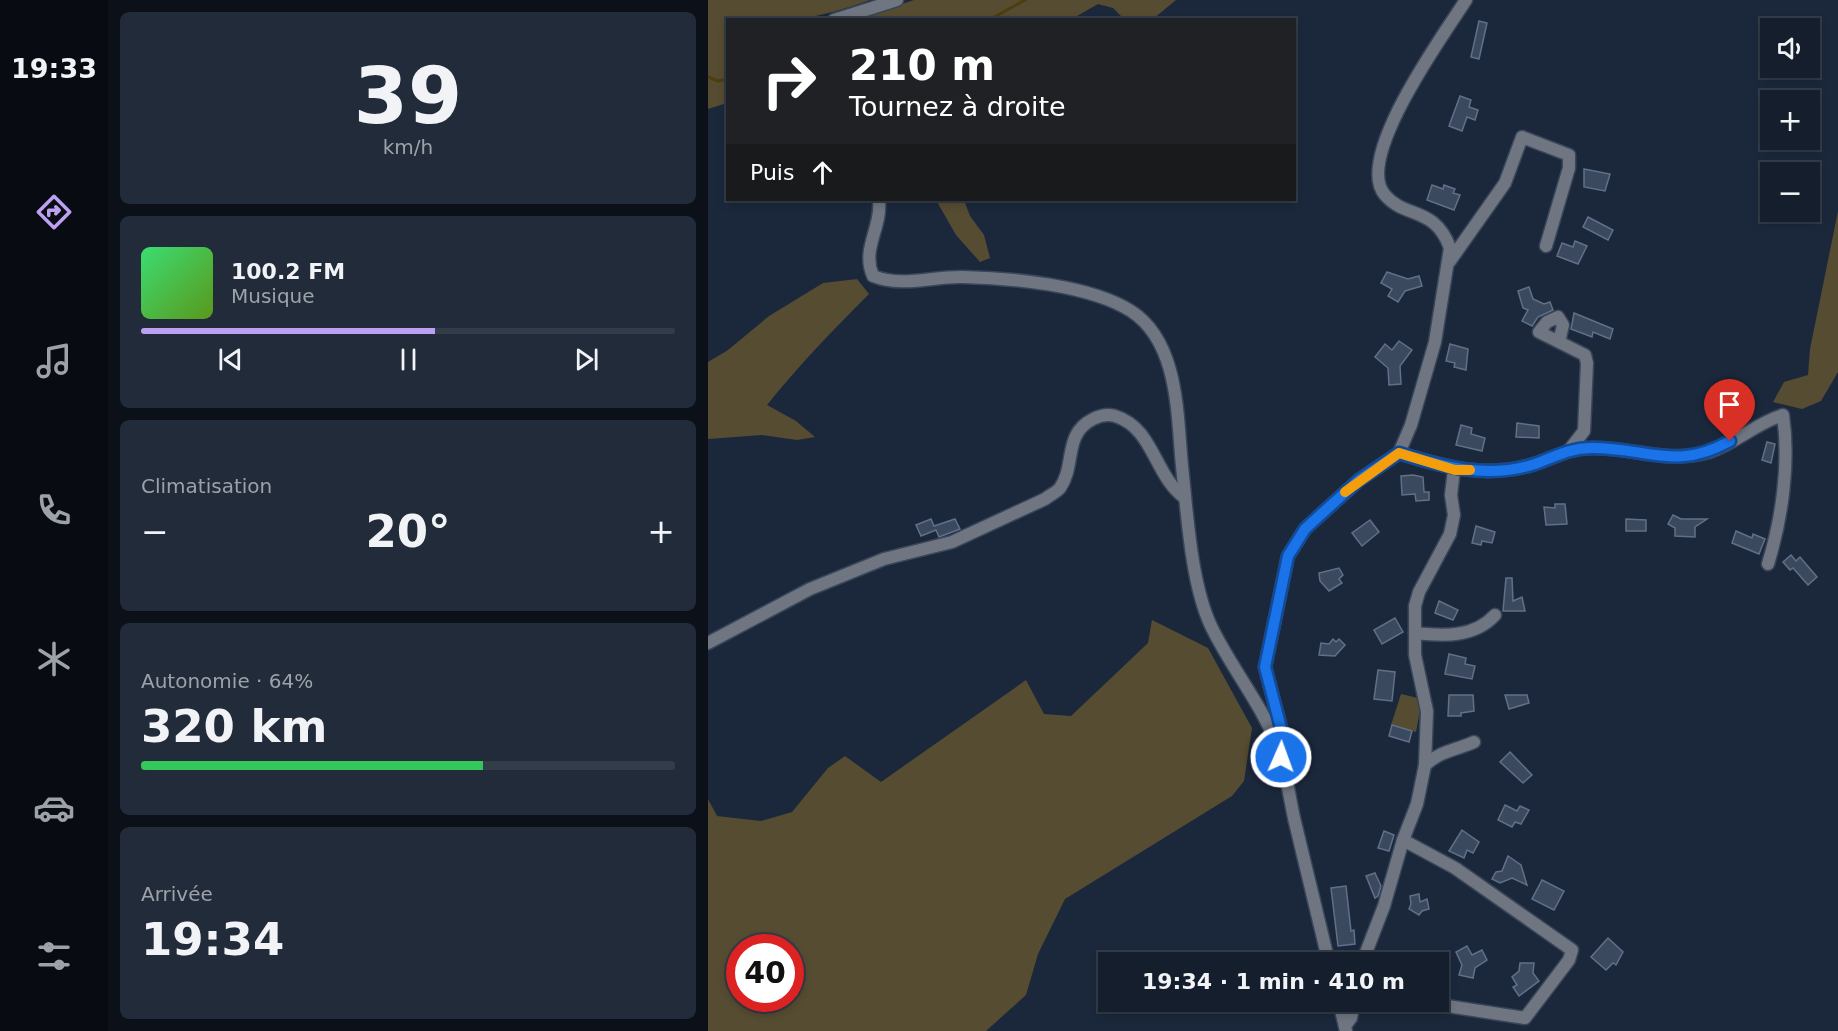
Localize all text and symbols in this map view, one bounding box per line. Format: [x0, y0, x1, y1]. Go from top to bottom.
map controls [1760, 18, 1820, 222]
button: sound [1760, 18, 1820, 78]
text: 210 m [849, 41, 995, 90]
icon: right [750, 42, 828, 120]
text: 39 [354, 51, 462, 141]
text: 19:33 [11, 53, 97, 84]
button: + [1760, 90, 1820, 150]
text: Tournez à droite [849, 91, 1066, 122]
text: km/h [383, 135, 433, 159]
icon: ahead [806, 156, 839, 189]
text: Puis [750, 160, 794, 185]
button: − [1760, 162, 1820, 222]
icon: directions [33, 191, 75, 233]
text: 100.2 FM [231, 259, 345, 284]
text: Musique [231, 284, 315, 308]
icon: music [33, 340, 75, 382]
icon: previous [214, 343, 247, 376]
icon: pause [392, 343, 425, 376]
icon: next [570, 343, 603, 376]
pin [1704, 379, 1755, 441]
icon: arrive [1713, 388, 1746, 421]
text: Climatisation [141, 474, 272, 498]
icon: phone [33, 489, 75, 531]
text: 20° [365, 505, 451, 558]
text: − [141, 512, 169, 551]
text: + [647, 512, 675, 551]
icon: climate [33, 638, 75, 680]
text: Autonomie · 64% [141, 669, 313, 693]
text: 320 km [141, 700, 327, 753]
position arrow [1249, 725, 1313, 789]
icon: car [33, 787, 75, 829]
text: Arrivée [141, 882, 213, 906]
text: 19:34 [141, 913, 284, 966]
speed limit sign: 40 [726, 934, 804, 1012]
icon: filters [33, 935, 75, 977]
text: 19:34 · 1 min · 410 m [1142, 969, 1405, 994]

